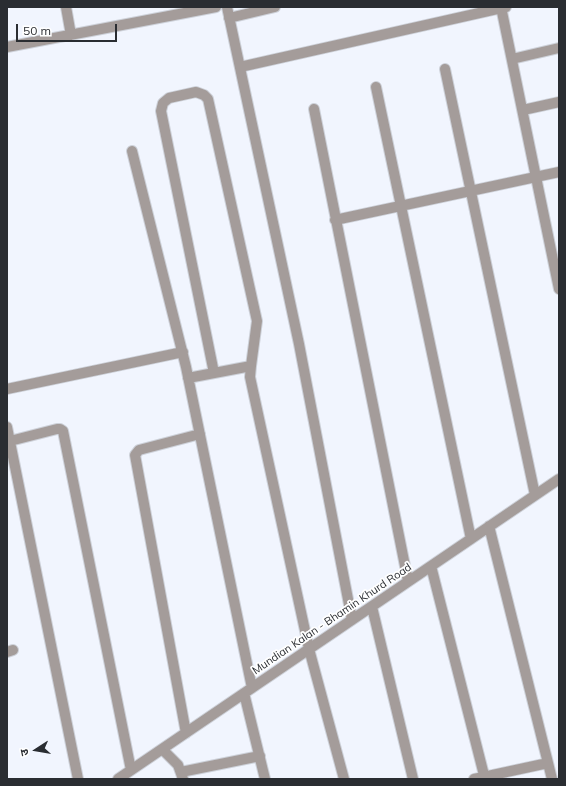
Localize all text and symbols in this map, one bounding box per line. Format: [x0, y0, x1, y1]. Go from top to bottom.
scale bar [18, 16, 119, 42]
text: 50 m [23, 23, 51, 38]
street label: Mundian Kalan - Bhamin Khurd Road [250, 561, 414, 677]
north arrow [16, 730, 56, 770]
text: उ [17, 748, 32, 757]

